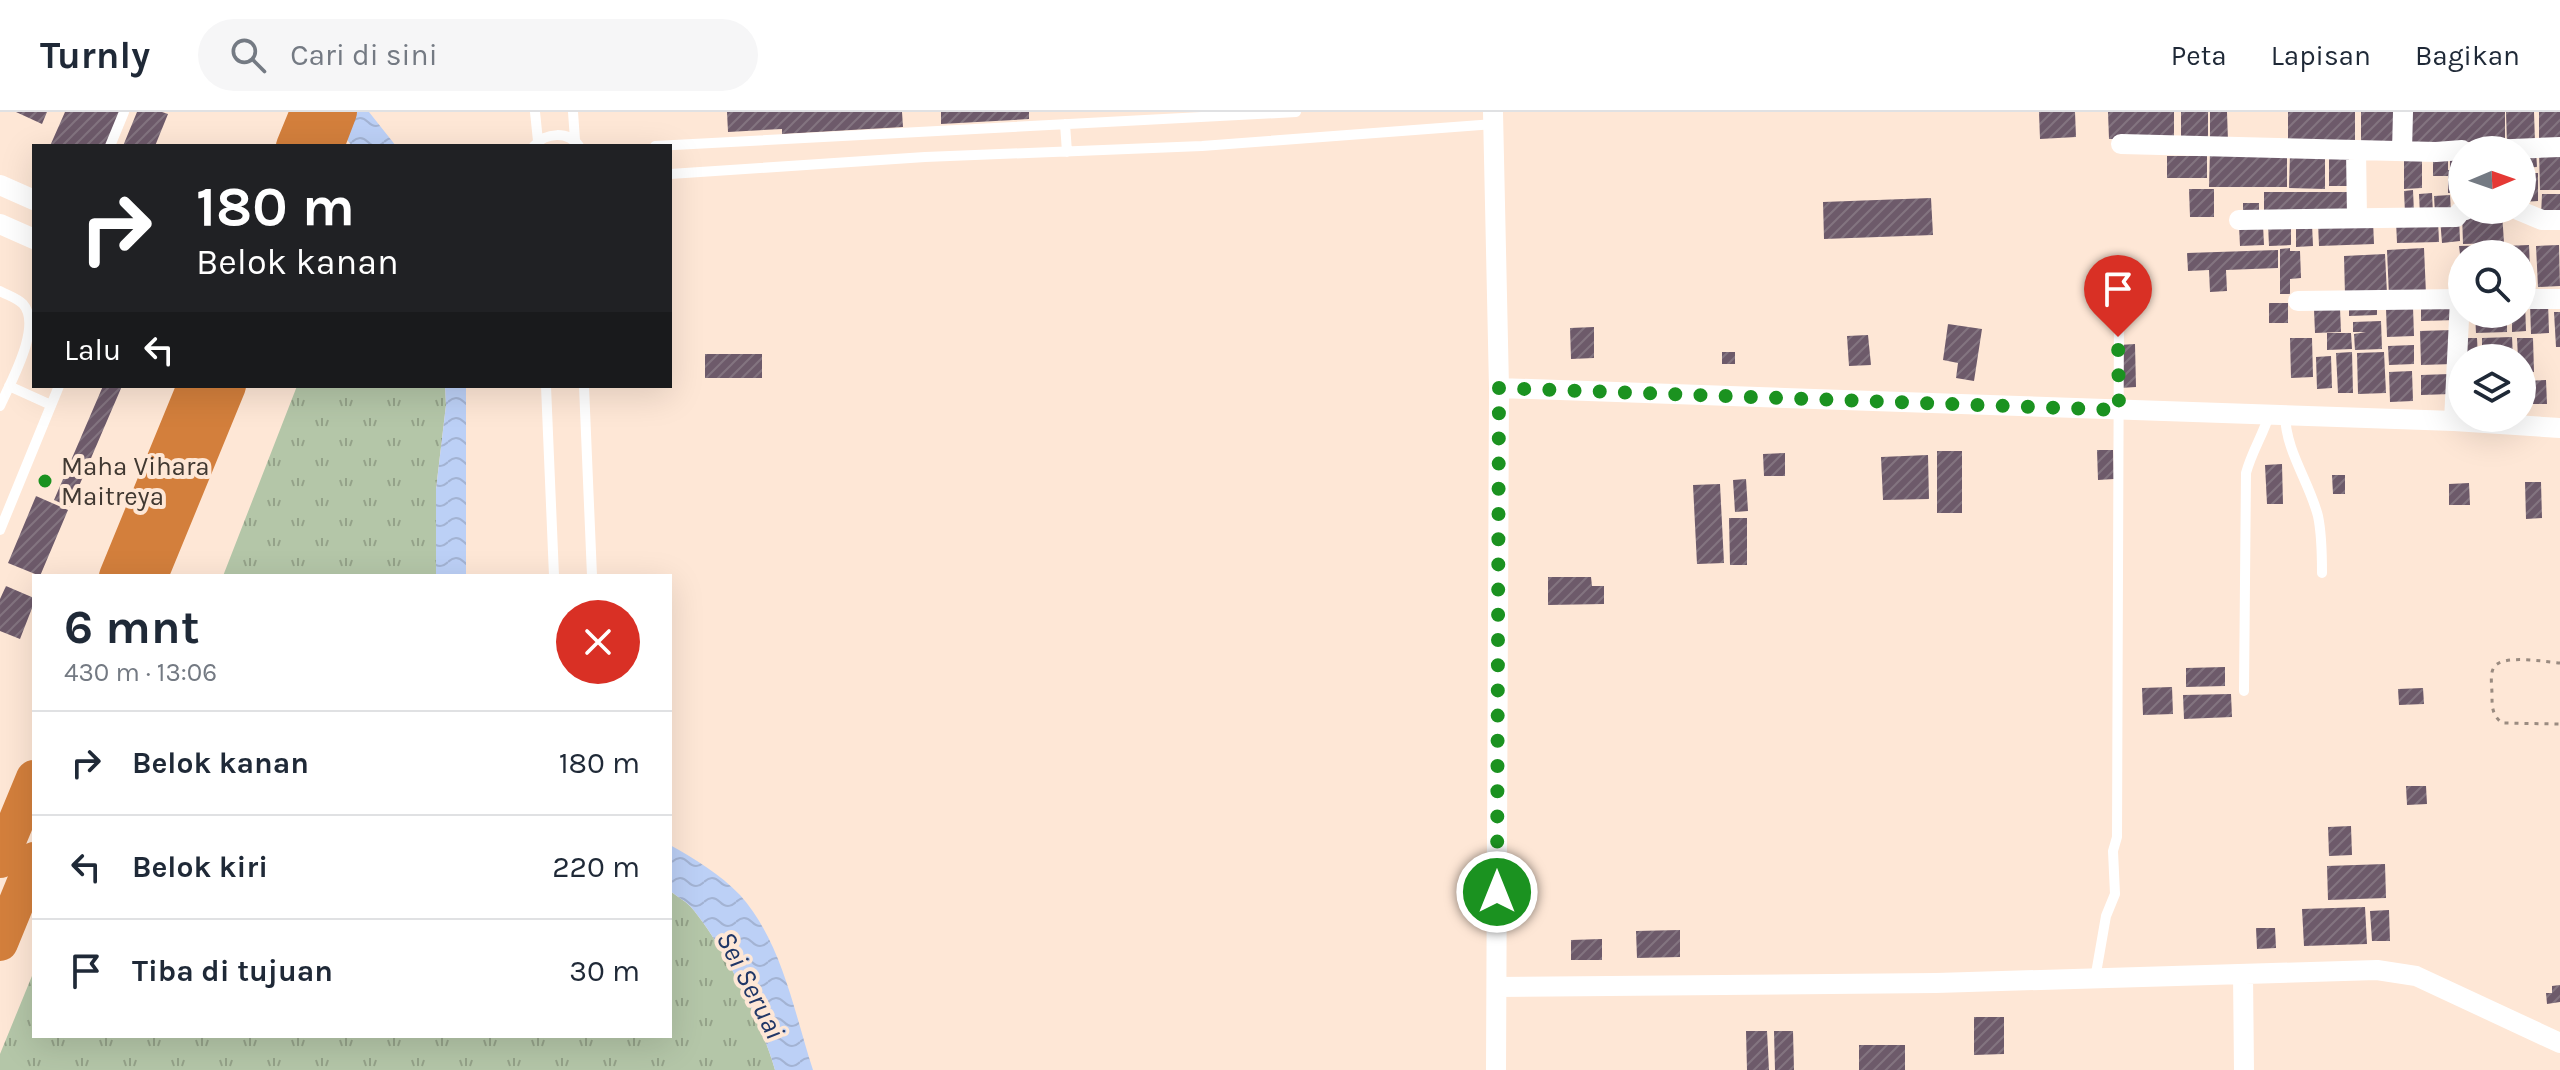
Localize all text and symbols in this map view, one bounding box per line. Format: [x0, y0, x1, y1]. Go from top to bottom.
search box [198, 19, 758, 91]
text: Turnly [40, 33, 150, 78]
icon: search [226, 33, 270, 77]
text: Cari di sini [290, 37, 438, 73]
text: Peta [2171, 39, 2227, 72]
text: Lapisan [2271, 39, 2371, 72]
text: Bagikan [2415, 39, 2520, 72]
north arrow [2448, 136, 2536, 224]
map controls [2448, 136, 2536, 432]
text: 180 m [196, 174, 355, 239]
icon: right [64, 176, 168, 280]
button: search [2448, 240, 2536, 328]
text: Belok kanan [196, 241, 399, 283]
pin [2084, 255, 2152, 337]
icon: arrive [2096, 267, 2140, 311]
icon: left [137, 328, 181, 372]
text: Lalu [64, 332, 121, 368]
button: layers [2448, 344, 2536, 432]
place label: Maha Vihara Maitreya [61, 451, 210, 512]
marker: Maha Vihara Maitreya [36, 472, 54, 490]
text: 6 mnt [64, 599, 200, 655]
button: close [556, 600, 640, 684]
text: 430 m · 13:06 [64, 657, 217, 688]
icon: right [64, 741, 108, 785]
text: Belok kanan [132, 745, 309, 781]
text: 180 m [559, 745, 640, 781]
icon: left [64, 845, 108, 889]
text: Belok kiri [132, 849, 268, 885]
text: 220 m [552, 849, 640, 885]
position arrow [1455, 850, 1539, 934]
water label: Sei Seruai [710, 926, 792, 1044]
icon: arrive [64, 949, 108, 993]
text: Tiba di tujuan [132, 953, 333, 989]
text: 30 m [569, 953, 640, 989]

